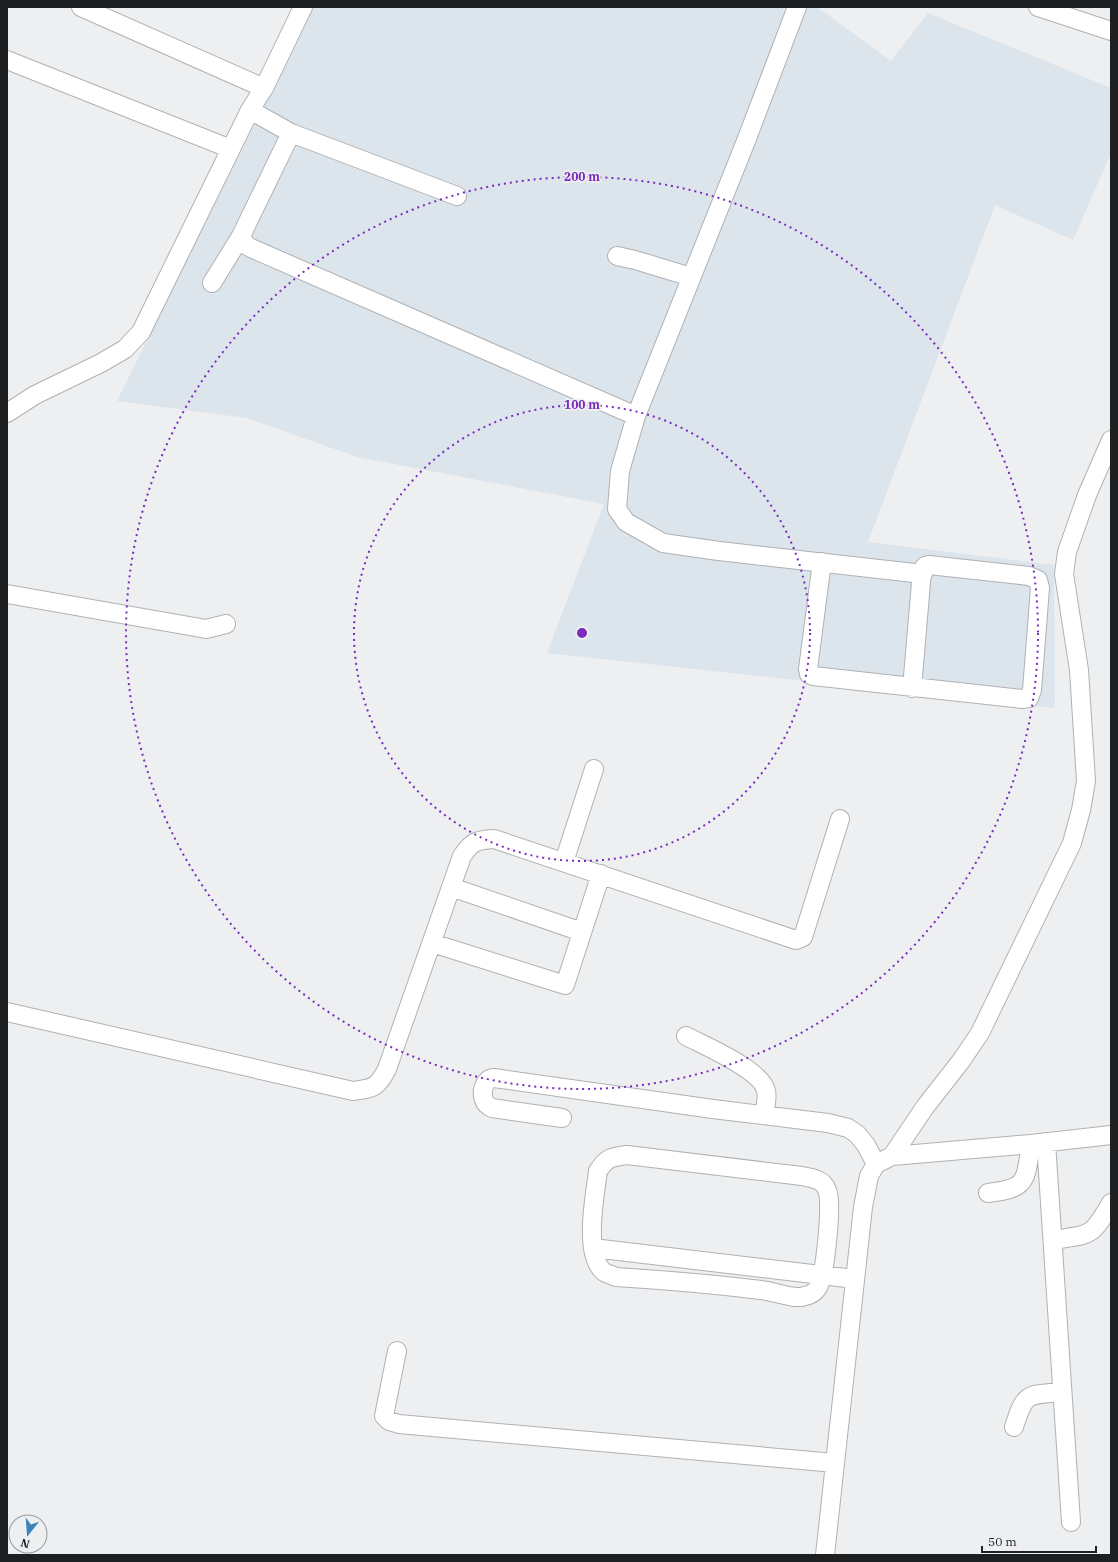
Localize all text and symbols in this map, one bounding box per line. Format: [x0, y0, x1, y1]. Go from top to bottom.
text: 200 m [564, 169, 600, 184]
text: 100 m [564, 397, 600, 412]
centre of rings [575, 626, 589, 640]
north arrow [8, 1514, 48, 1554]
scale bar [982, 1528, 1096, 1554]
text: 50 m [988, 1534, 1017, 1549]
text: N [19, 1536, 31, 1552]

